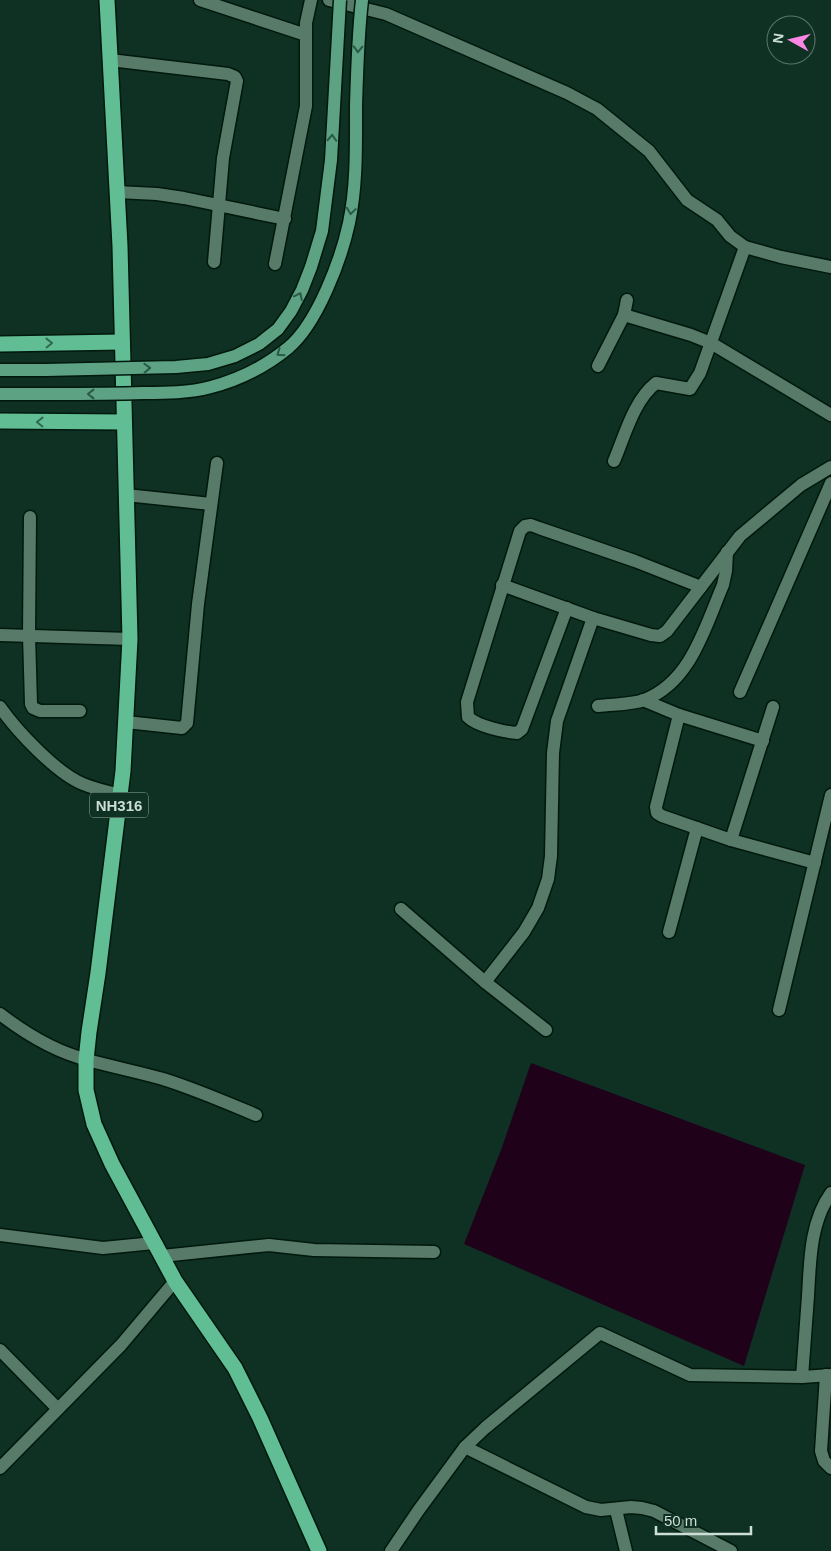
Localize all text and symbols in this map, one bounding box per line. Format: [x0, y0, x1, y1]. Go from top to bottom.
north arrow [766, 15, 816, 65]
text: N [769, 32, 787, 44]
one-way arrow [353, 45, 363, 53]
one-way arrow [326, 134, 337, 142]
one-way arrow [346, 206, 356, 215]
one-way arrow [293, 292, 303, 301]
one-way arrow [45, 338, 53, 348]
one-way arrow [276, 347, 286, 356]
one-way arrow [143, 363, 151, 373]
one-way arrow [87, 389, 95, 399]
one-way arrow [36, 416, 44, 427]
road number: NH316 [90, 792, 148, 818]
scale bar [656, 1504, 751, 1536]
text: 50 m [664, 1512, 697, 1529]

